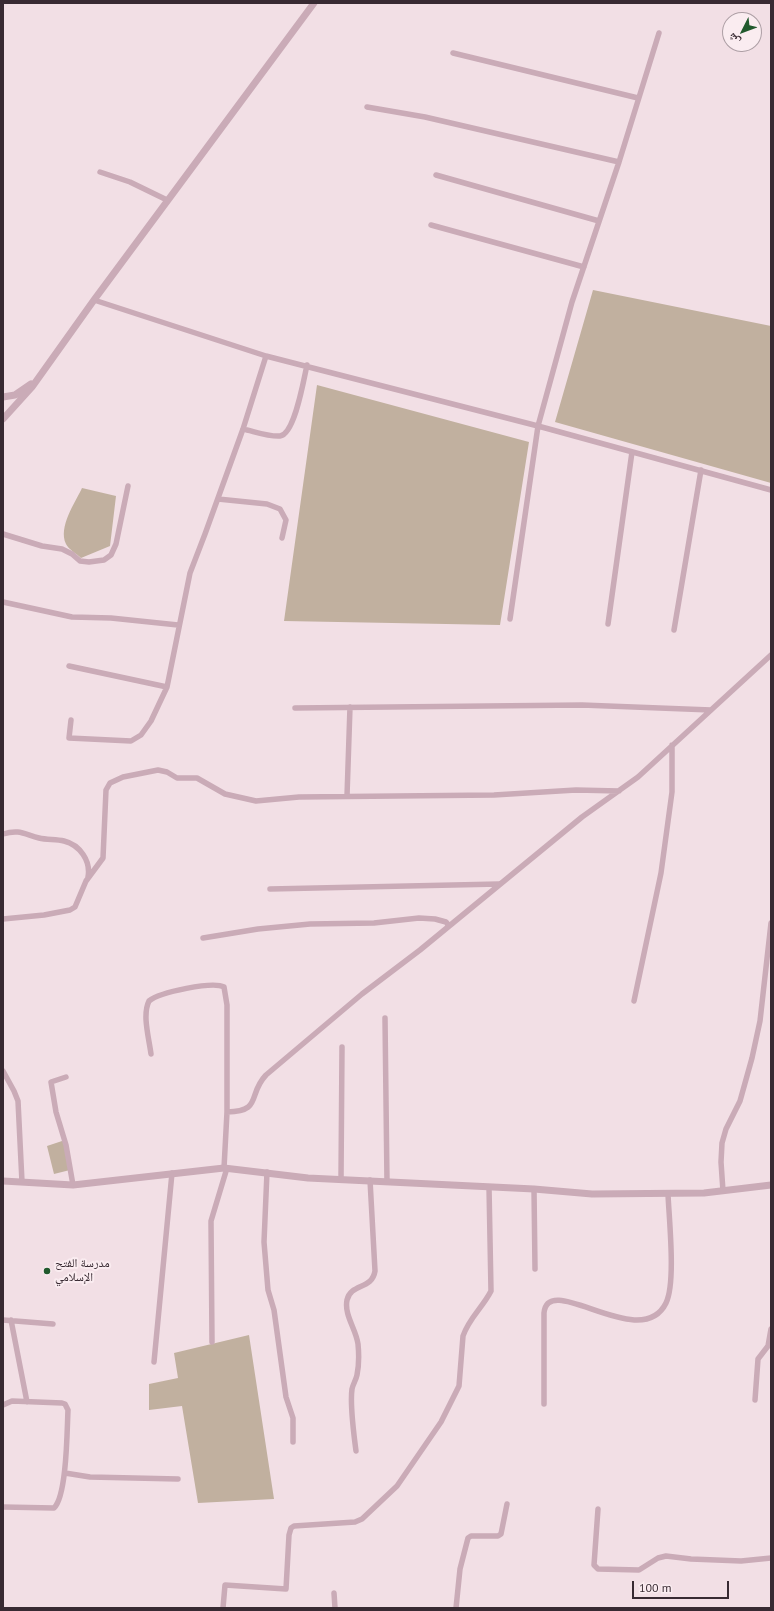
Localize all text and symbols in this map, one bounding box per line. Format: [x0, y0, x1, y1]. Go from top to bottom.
north arrow [722, 12, 762, 52]
text: ش [725, 30, 743, 48]
place label: مدرسة الفتح الإسلامي [55, 1257, 110, 1285]
marker: مدرسة الفتح الإسلامي [42, 1266, 52, 1276]
scale bar [634, 1573, 731, 1599]
text: 100 m [639, 1580, 672, 1595]

